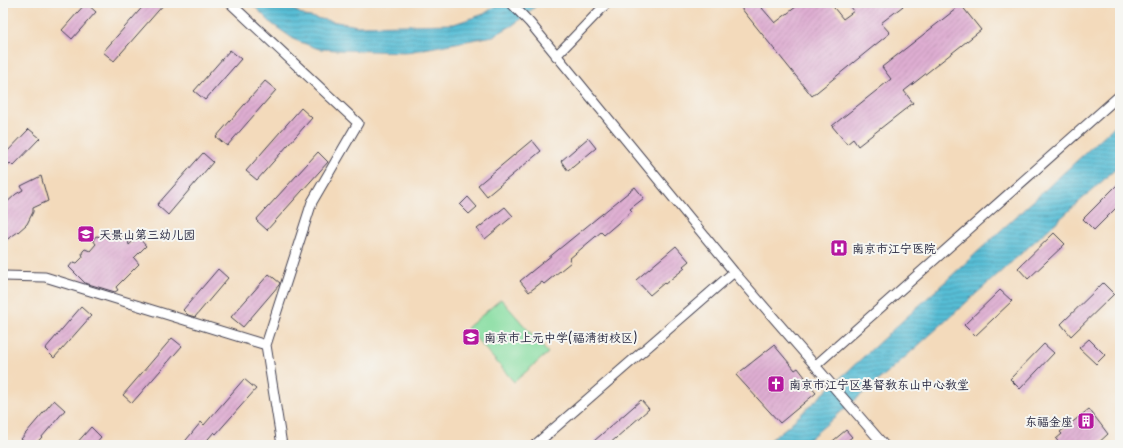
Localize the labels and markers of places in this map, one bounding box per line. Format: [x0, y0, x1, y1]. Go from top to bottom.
school or university icon: 天景山第三幼儿园 [76, 224, 96, 244]
place label: 天景山第三幼儿园 [99, 225, 195, 243]
hospital icon: 南京市江宁医院 [829, 238, 849, 258]
place label: 南京市江宁医院 [852, 239, 936, 257]
school or university icon: 南京市上元中学(福清街校区) [461, 327, 481, 347]
place label: 南京市上元中学(福清街校区) [484, 328, 637, 346]
church icon: 南京市江宁区基督教东山中心教堂 [766, 374, 786, 394]
place label: 南京市江宁区基督教东山中心教堂 [789, 375, 969, 393]
building icon: 东福金座 [1076, 411, 1096, 431]
place label: 东福金座 [1025, 412, 1073, 430]

